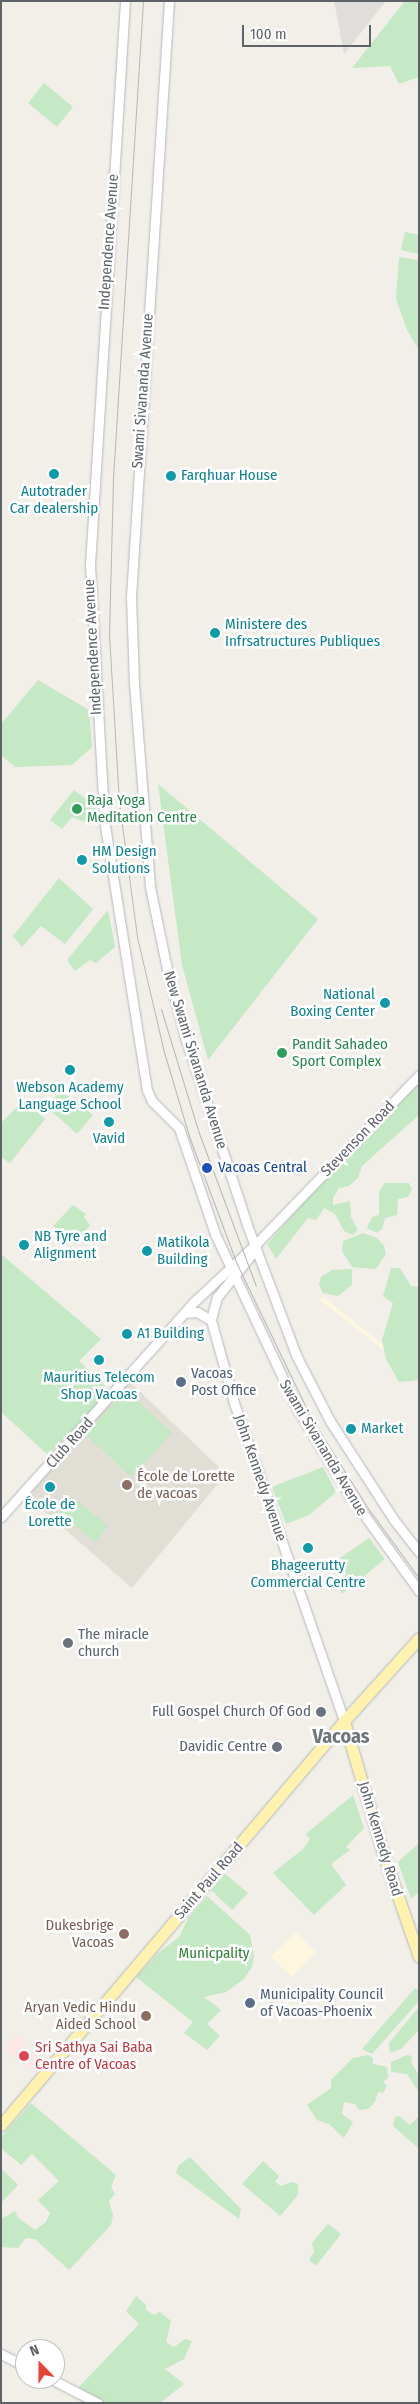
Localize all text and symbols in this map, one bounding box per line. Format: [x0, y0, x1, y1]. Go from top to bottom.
scale bar [245, 15, 374, 47]
text: 100 m [250, 25, 287, 43]
street label: Independence Avenue [95, 173, 123, 311]
street label: Swami Sivananda Avenue [129, 313, 157, 469]
place label: Farqhuar House [181, 467, 277, 485]
marker: Autotrader Car dealership [48, 468, 60, 480]
marker: Farqhuar House [165, 470, 177, 482]
place label: Autotrader Car dealership [10, 482, 98, 517]
street label: Independence Avenue [80, 579, 106, 715]
place label: Ministere des Infrsatructures Publiques [225, 615, 380, 650]
marker: Ministere des Infrsatructures Publiques [209, 627, 221, 639]
place label: Raja Yoga Meditation Centre [87, 791, 197, 826]
marker: Raja Yoga Meditation Centre [71, 803, 83, 815]
place label: HM Design Solutions [92, 842, 157, 877]
marker: HM Design Solutions [76, 854, 88, 866]
street label: New Swami Sivananda Avenue [159, 969, 231, 1151]
place label: National Boxing Center [290, 985, 375, 1020]
marker: National Boxing Center [379, 997, 391, 1009]
place label: Pandit Sahadeo Sport Complex [292, 1035, 388, 1070]
marker: Pandit Sahadeo Sport Complex [276, 1047, 288, 1059]
marker: Webson Academy Language School [64, 1064, 76, 1076]
place label: Webson Academy Language School [16, 1078, 124, 1113]
street label: Stevenson Road [317, 1097, 399, 1181]
marker: Vavid [103, 1116, 115, 1128]
place label: Vavid [93, 1130, 125, 1148]
place label: Vacoas Central [218, 1159, 307, 1177]
marker: Vacoas Central [200, 1161, 214, 1175]
place label: NB Tyre and Alignment [34, 1227, 107, 1262]
place label: Matikola Building [157, 1233, 210, 1268]
marker: NB Tyre and Alignment [18, 1239, 30, 1251]
marker: Matikola Building [141, 1245, 153, 1257]
place label: A1 Building [137, 1325, 204, 1343]
marker: A1 Building [121, 1328, 133, 1340]
marker: Mauritius Telecom Shop Vacoas [93, 1354, 105, 1366]
place label: Vacoas Post Office [191, 1364, 257, 1399]
place label: Mauritius Telecom Shop Vacoas [43, 1368, 155, 1403]
marker: Vacoas Post Office [175, 1376, 187, 1388]
street label: Swami Sivananda Avenue [275, 1377, 371, 1519]
street label: John Kennedy Avenue [230, 1412, 290, 1544]
street label: Club Road [43, 1414, 97, 1472]
place label: Market [361, 1420, 403, 1438]
marker: Market [345, 1423, 357, 1435]
place label: École de Lorette de vacoas [137, 1467, 235, 1502]
marker: École de Lorette de vacoas [121, 1479, 133, 1491]
marker: École de Lorette [44, 1481, 56, 1493]
place label: École de Lorette [24, 1495, 76, 1530]
marker: Bhageerutty Commercial Centre [302, 1542, 314, 1554]
place label: Bhageerutty Commercial Centre [250, 1556, 366, 1591]
place label: The miracle church [78, 1625, 149, 1660]
marker: The miracle church [62, 1637, 74, 1649]
place label: Full Gospel Church Of God [152, 1703, 311, 1721]
marker: Full Gospel Church Of God [315, 1706, 327, 1718]
district label: Vacoas [312, 1724, 370, 1748]
place label: Davidic Centre [179, 1738, 267, 1756]
marker: Davidic Centre [271, 1741, 283, 1753]
street label: John Kennedy Road [354, 1779, 406, 1899]
street label: Saint Paul Road [171, 1839, 247, 1923]
place label: Dukesbrige Vacoas [46, 1916, 114, 1951]
marker: Dukesbrige Vacoas [118, 1928, 130, 1940]
park label: Municpality [179, 1945, 249, 1963]
place label: Municipality Council of Vacoas-Phoenix [260, 1985, 383, 2020]
marker: Municipality Council of Vacoas-Phoenix [244, 1997, 256, 2009]
place label: Aryan Vedic Hindu Aided School [25, 1998, 136, 2033]
marker: Aryan Vedic Hindu Aided School [140, 2010, 152, 2022]
place label: Sri Sathya Sai Baba Centre of Vacoas [35, 2038, 153, 2073]
marker: Sri Sathya Sai Baba Centre of Vacoas [17, 2049, 31, 2063]
north arrow [15, 2339, 65, 2389]
text: N [27, 2341, 42, 2360]

